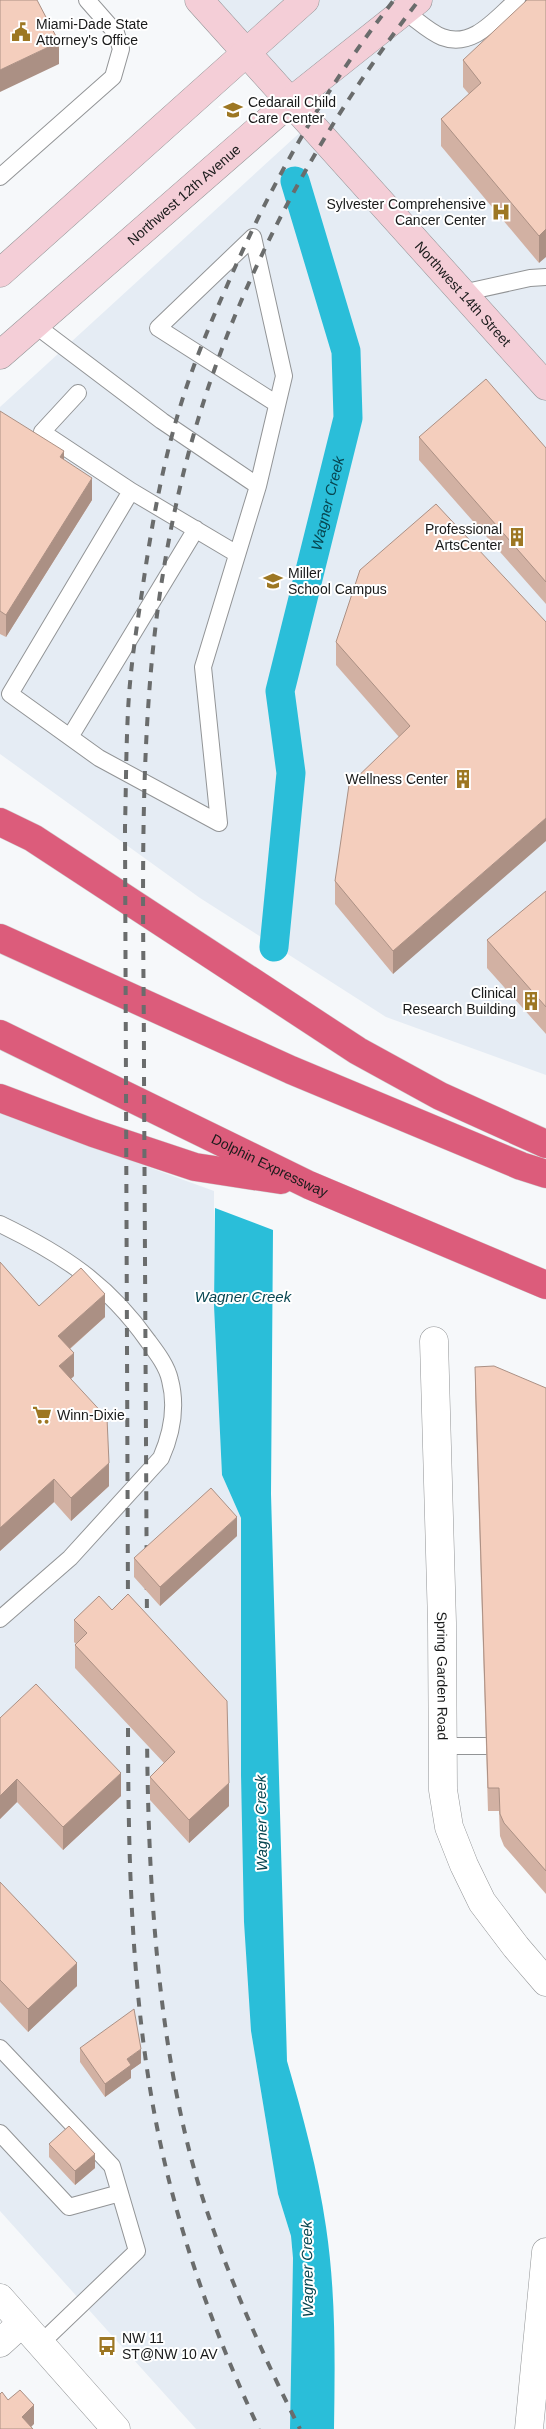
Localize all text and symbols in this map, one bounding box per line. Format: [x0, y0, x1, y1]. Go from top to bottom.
place label: Miami-Dade State Attorney's Office [36, 16, 148, 48]
public building icon: Miami-Dade State Attorney's Office [10, 21, 32, 43]
place label: Cedarail Child Care Center [248, 94, 336, 126]
school or university icon: Cedarail Child Care Center [222, 99, 244, 121]
street label: Northwest 12th Avenue [124, 141, 244, 248]
place label: Sylvester Comprehensive Cancer Center [326, 196, 486, 228]
hospital icon: Sylvester Comprehensive Cancer Center [490, 201, 512, 223]
street label: Northwest 14th Street [412, 238, 514, 350]
water label: Wagner Creek [307, 453, 347, 552]
place label: Professional ArtsCenter [425, 521, 502, 553]
building icon: Professional ArtsCenter [506, 526, 528, 548]
place label: Miller School Campus [288, 565, 387, 597]
school or university icon: Miller School Campus [262, 570, 284, 592]
building icon: Wellness Center [452, 768, 474, 790]
place label: Wellness Center [346, 771, 448, 787]
place label: Clinical Research Building [402, 985, 516, 1017]
building icon: Clinical Research Building [520, 990, 542, 1012]
street label: Dolphin Expressway [209, 1131, 330, 1200]
water label: Wagner Creek [195, 1288, 293, 1305]
supermarket icon: Winn-Dixie [31, 1404, 53, 1426]
place label: Winn-Dixie [57, 1407, 125, 1423]
street label: Spring Garden Road [434, 1611, 451, 1740]
water label: Wagner Creek [252, 1773, 270, 1871]
water label: Wagner Creek [298, 2219, 316, 2317]
place label: NW 11 ST@NW 10 AV [122, 2330, 218, 2362]
bus stop icon: NW 11 ST@NW 10 AV [96, 2335, 118, 2357]

